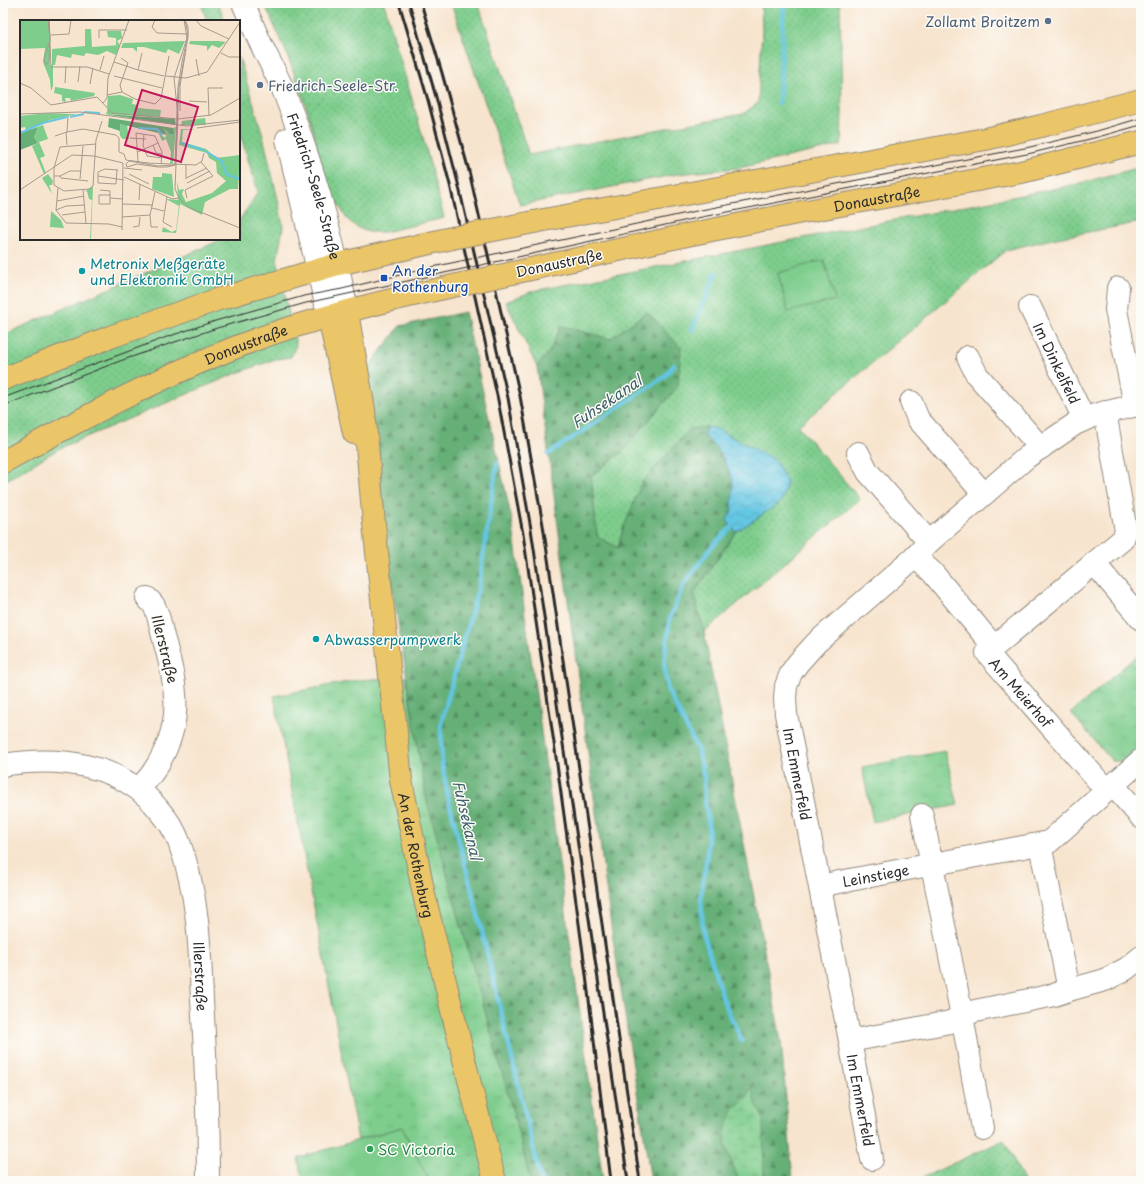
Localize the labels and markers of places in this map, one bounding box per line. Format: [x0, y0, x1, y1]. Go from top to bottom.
place label: Zollamt Broitzem [925, 11, 1040, 32]
marker: Zollamt Broitzem [1043, 16, 1053, 26]
place label: Friedrich-Seele-Str. [268, 75, 398, 96]
marker: Friedrich-Seele-Str. [255, 80, 265, 90]
place label: Metronix Meßgeräte und Elektronik GmbH [90, 253, 234, 290]
place label: An der Rothenburg [392, 260, 469, 297]
marker: Metronix Meßgeräte und Elektronik GmbH [77, 266, 87, 276]
marker: An der Rothenburg [379, 273, 389, 283]
place label: Abwasserpumpwerk [324, 629, 462, 650]
marker: Abwasserpumpwerk [311, 634, 321, 644]
place label: SC Victoria [378, 1139, 455, 1160]
marker: SC Victoria [365, 1144, 375, 1154]

